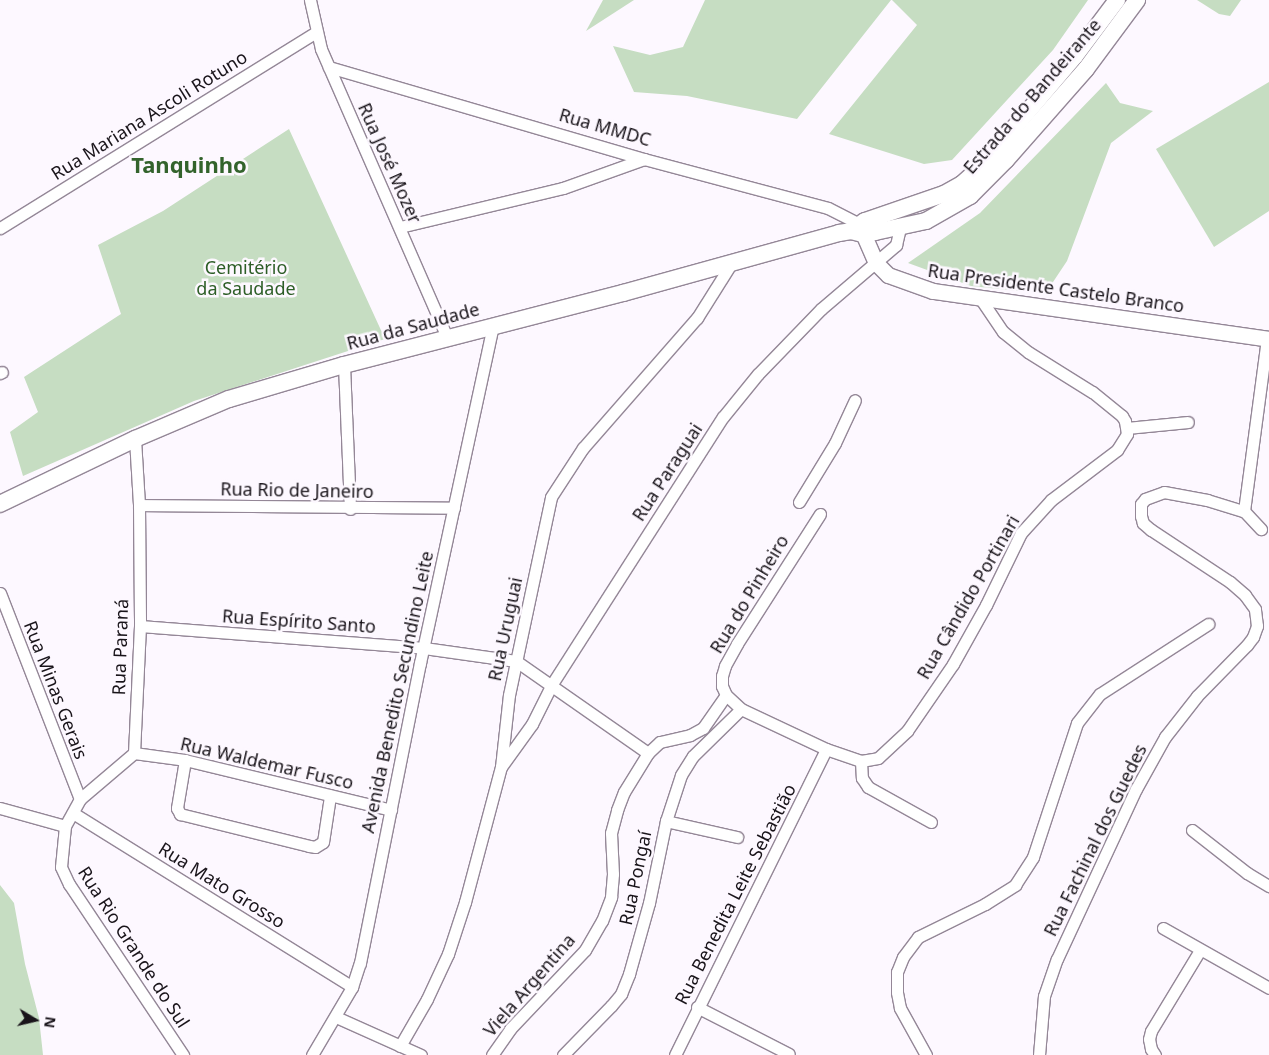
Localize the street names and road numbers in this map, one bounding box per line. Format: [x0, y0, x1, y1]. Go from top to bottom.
street label: Estrada do Bandeirante [959, 14, 1105, 178]
street label: Rua Mariana Ascoli Rotuno [47, 46, 251, 184]
street label: Rua José Mozer [354, 99, 426, 227]
street label: Rua MMDC [557, 104, 653, 150]
street label: Rua Presidente Castelo Branco [926, 259, 1186, 317]
street label: Rua da Saudade [344, 298, 482, 354]
street label: Rua Paraguai [627, 419, 707, 525]
street label: Rua Rio de Janeiro [220, 478, 374, 502]
street label: Rua Cândido Portinari [912, 511, 1024, 683]
street label: Rua do Pinheiro [705, 531, 793, 657]
street label: Avenida Benedito Secundino Leite [357, 549, 437, 835]
street label: Rua Uruguai [483, 575, 527, 683]
street label: Rua Paraná [108, 598, 132, 696]
street label: Rua Espírito Santo [221, 605, 377, 637]
street label: Rua Minas Gerais [20, 618, 92, 762]
street label: Rua Waldemar Fusco [178, 733, 356, 793]
street label: Rua Fachinal dos Guedes [1039, 740, 1151, 940]
street label: Rua Benedita Leite Sebastião [670, 780, 800, 1008]
street label: Rua Pongaí [614, 829, 656, 927]
street label: Rua Mato Grosso [155, 837, 289, 933]
street label: Rua Rio Grande do Sul [74, 862, 194, 1032]
street label: Viela Argentina [479, 929, 579, 1041]

